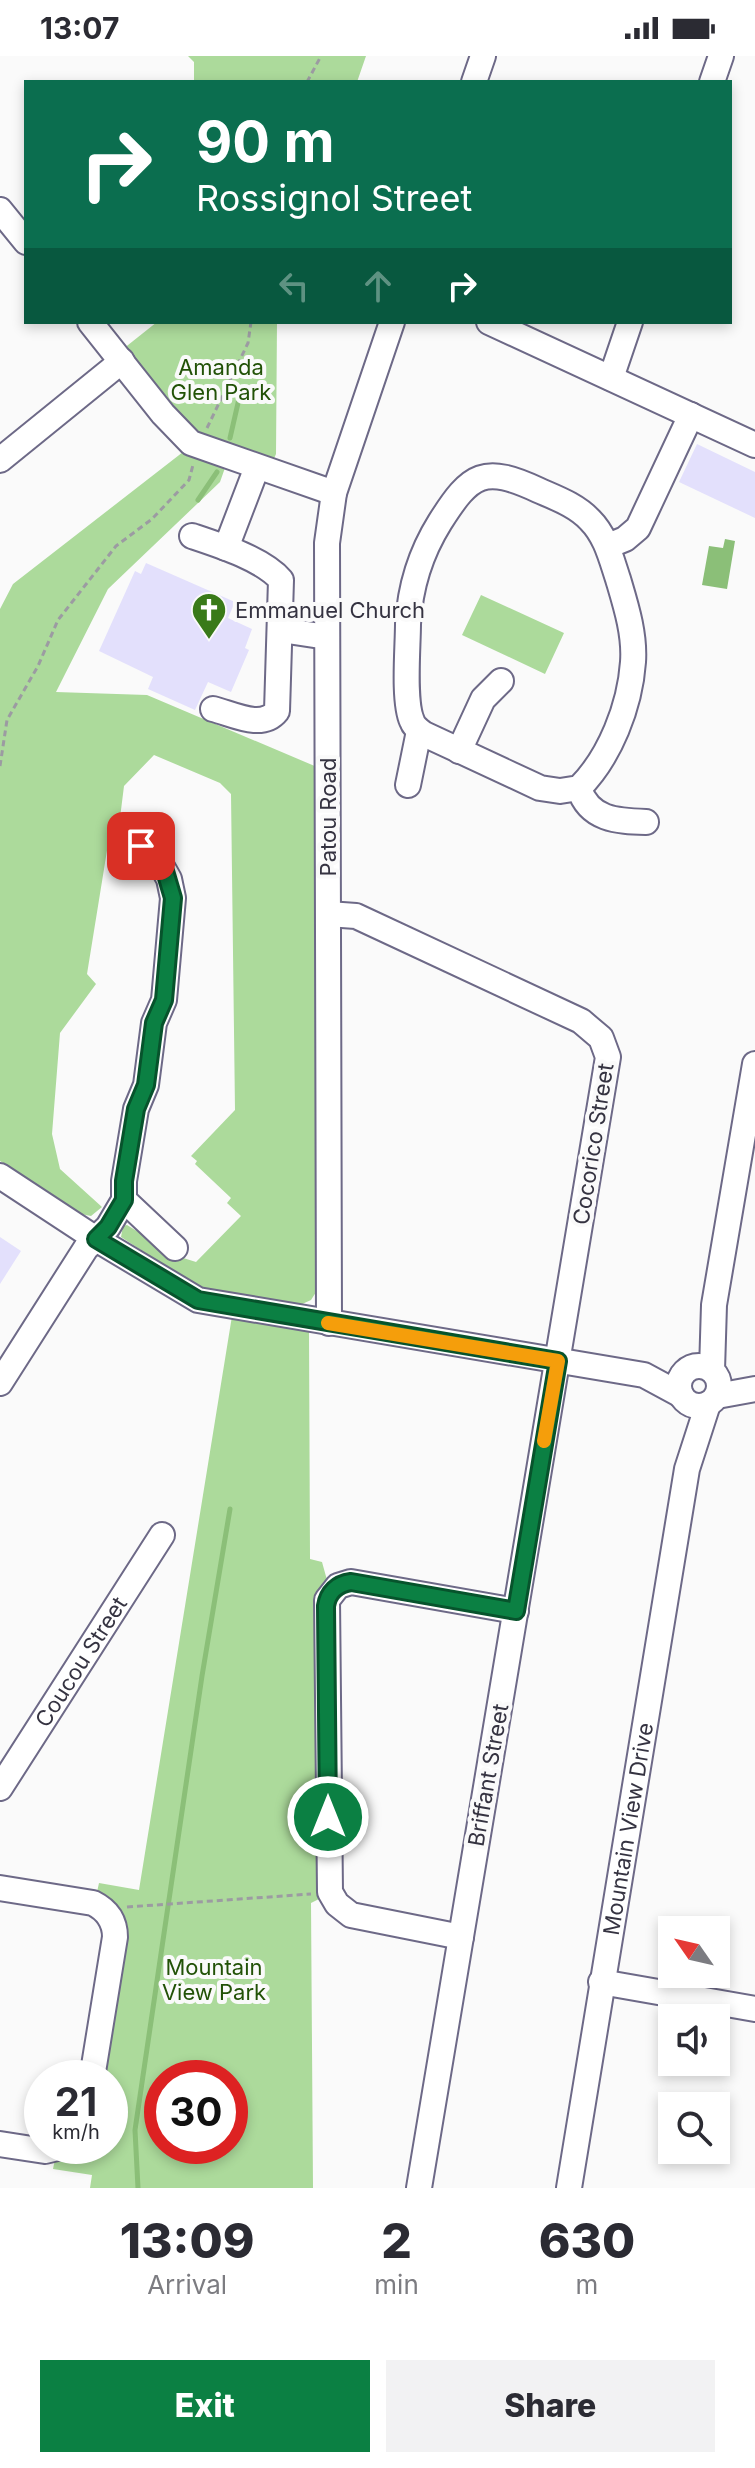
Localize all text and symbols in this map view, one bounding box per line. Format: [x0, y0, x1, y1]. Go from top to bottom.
text: 13:07 [40, 10, 119, 46]
text: 90 m [196, 108, 335, 176]
icon: right [64, 112, 168, 216]
text: Rossignol Street [196, 176, 472, 220]
icon: left [272, 264, 316, 308]
icon: ahead [356, 264, 400, 308]
icon: right [440, 264, 484, 308]
park label: Amanda Glen Park [171, 354, 271, 405]
church icon: Emmanuel Church [190, 591, 228, 641]
place label: Emmanuel Church [235, 597, 425, 623]
street label: Patou Road [315, 758, 341, 876]
pin [107, 812, 175, 880]
icon: arrive [119, 824, 163, 868]
street label: Cocorico Street [567, 1061, 619, 1227]
street label: Coucou Street [30, 1592, 132, 1732]
street label: Briffant Street [463, 1702, 513, 1848]
street label: Mountain View Drive [598, 1721, 658, 1937]
position arrow [286, 1775, 370, 1859]
north arrow [658, 1916, 730, 1988]
map controls [658, 1916, 730, 2164]
park label: Mountain View Park [162, 1954, 266, 2005]
button: sound [658, 2004, 730, 2076]
speed limit sign: 30 [144, 2060, 248, 2164]
text: 21 [55, 2077, 97, 2126]
button: search [658, 2092, 730, 2164]
text: km/h [52, 2120, 100, 2144]
text: 13:09 [120, 2211, 254, 2270]
text: 2 [381, 2211, 412, 2270]
text: 630 [539, 2211, 635, 2270]
text: Arrival [147, 2269, 227, 2300]
text: min [374, 2269, 419, 2300]
text: m [575, 2269, 598, 2300]
button: Exit [40, 2360, 370, 2452]
button: Share [386, 2360, 715, 2452]

